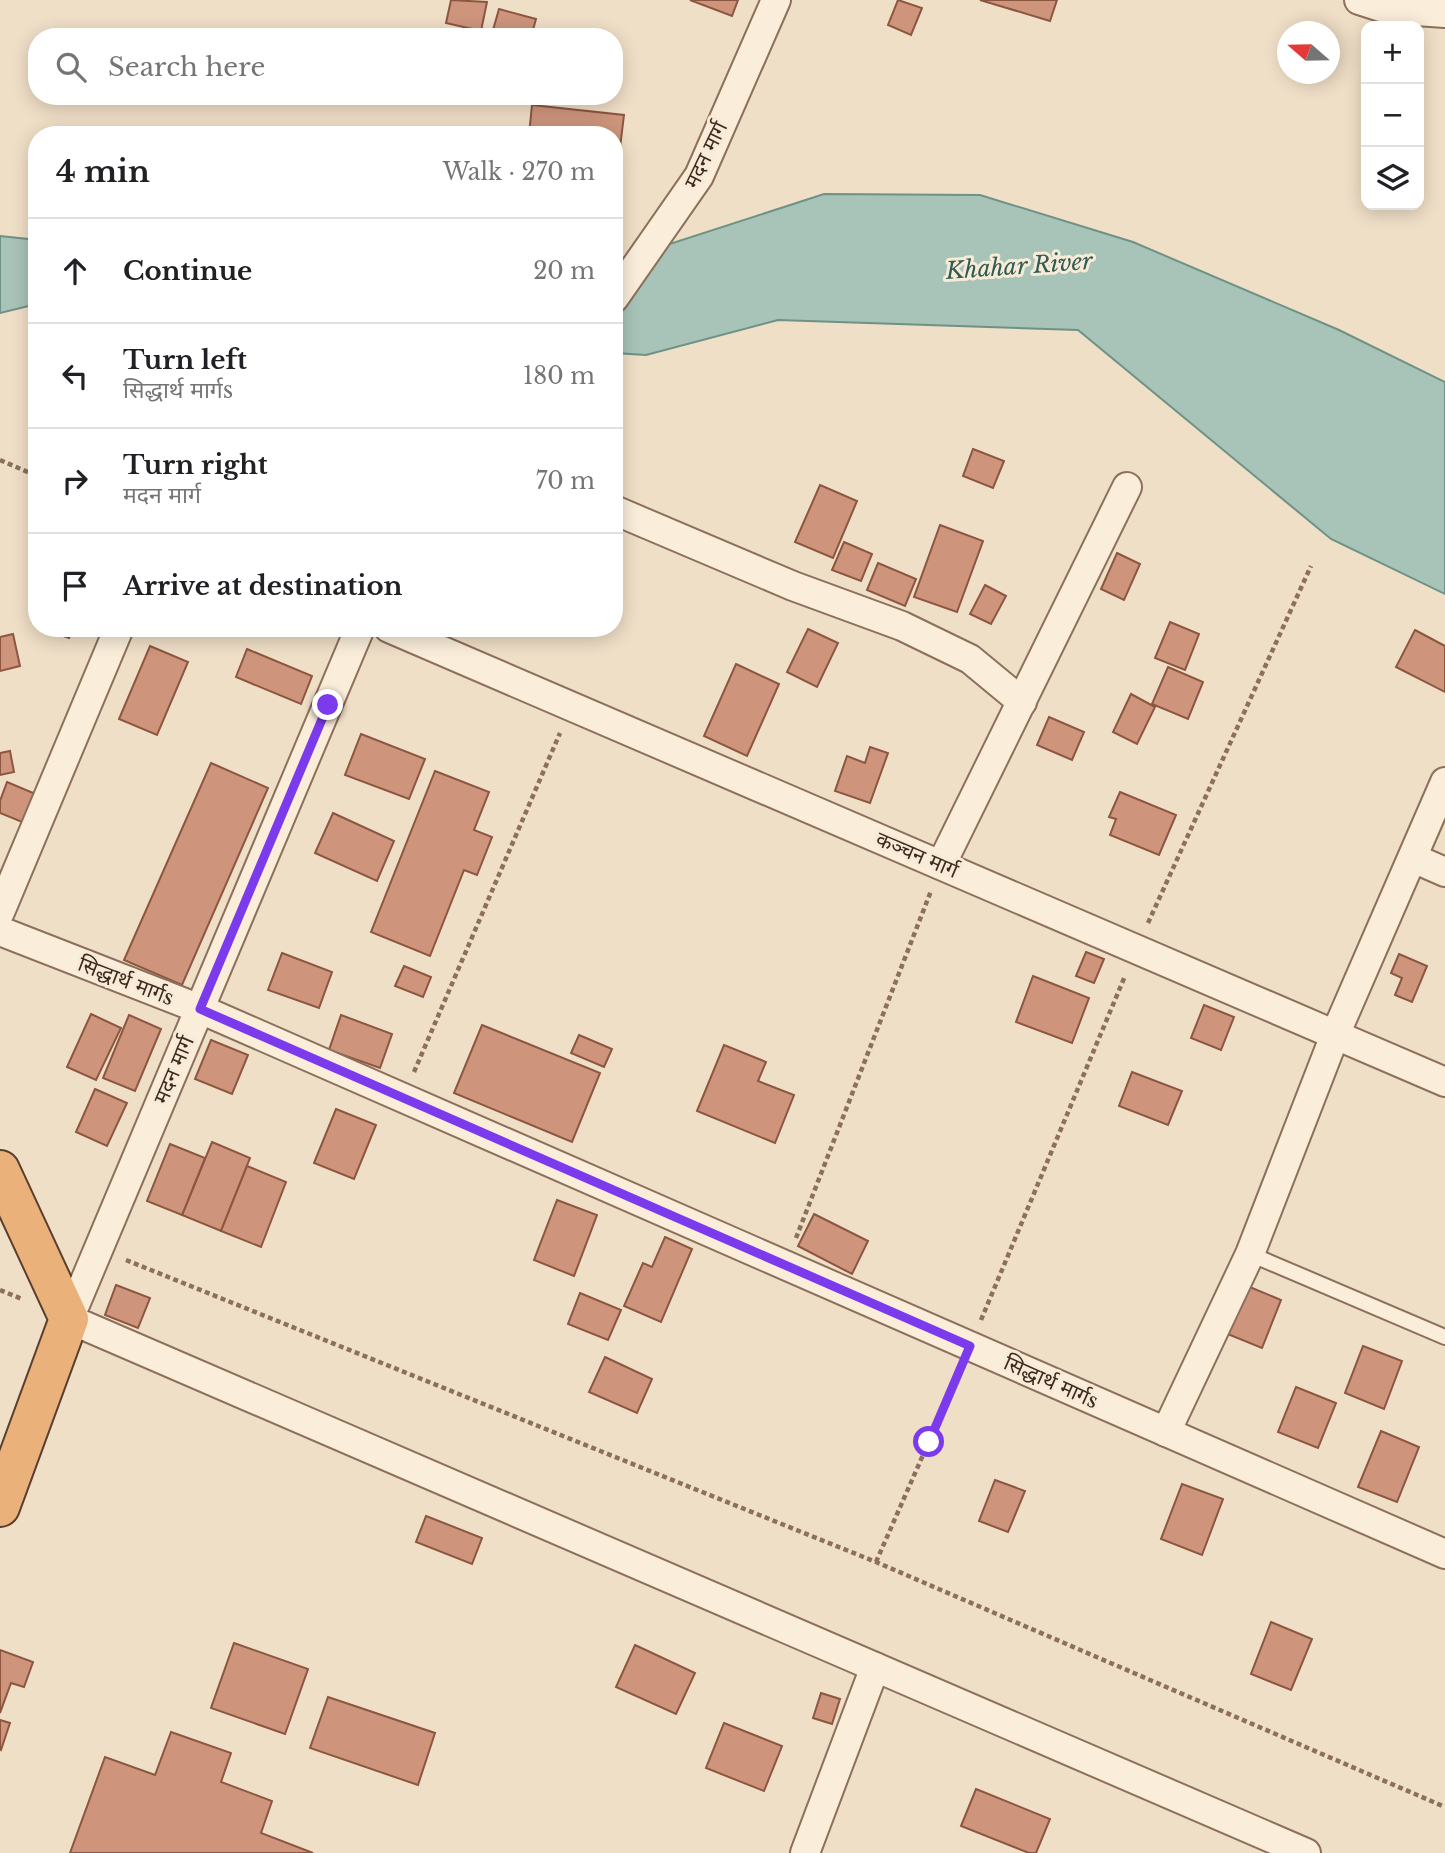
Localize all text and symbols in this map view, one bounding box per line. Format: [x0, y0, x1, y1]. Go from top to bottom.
north arrow [1277, 21, 1340, 84]
map controls [1361, 21, 1424, 210]
button: + [1361, 21, 1424, 84]
search box [28, 28, 623, 105]
icon: search [52, 48, 90, 86]
text: Search here [108, 51, 265, 83]
button: − [1361, 84, 1424, 147]
street label: मदन मार्ग [679, 116, 734, 193]
button: layers [1361, 147, 1424, 210]
text: 4 min [56, 153, 150, 190]
text: Walk · 270 m [443, 158, 595, 186]
water label: Khahar River [944, 247, 1095, 285]
icon: ahead [56, 252, 94, 290]
text: Continue [123, 255, 252, 287]
text: 20 m [533, 257, 595, 285]
text: Turn left [123, 344, 247, 376]
icon: left [56, 357, 94, 395]
text: 180 m [523, 362, 595, 390]
text: सिद्धार्थ मार्गs [123, 376, 233, 404]
text: Turn right [123, 449, 268, 481]
icon: right [56, 462, 94, 500]
text: 70 m [536, 467, 595, 495]
text: मदन मार्ग [123, 481, 201, 509]
icon: arrive [56, 567, 94, 605]
text: Arrive at destination [123, 570, 403, 602]
route end [312, 689, 343, 720]
street label: कञ्चन मार्ग [872, 826, 963, 884]
street label: सिद्धार्थ मार्गs [74, 951, 178, 1011]
street label: मदन मार्ग [148, 1031, 200, 1108]
street label: सिद्धार्थ मार्गs [1000, 1350, 1102, 1414]
route start [913, 1426, 944, 1457]

